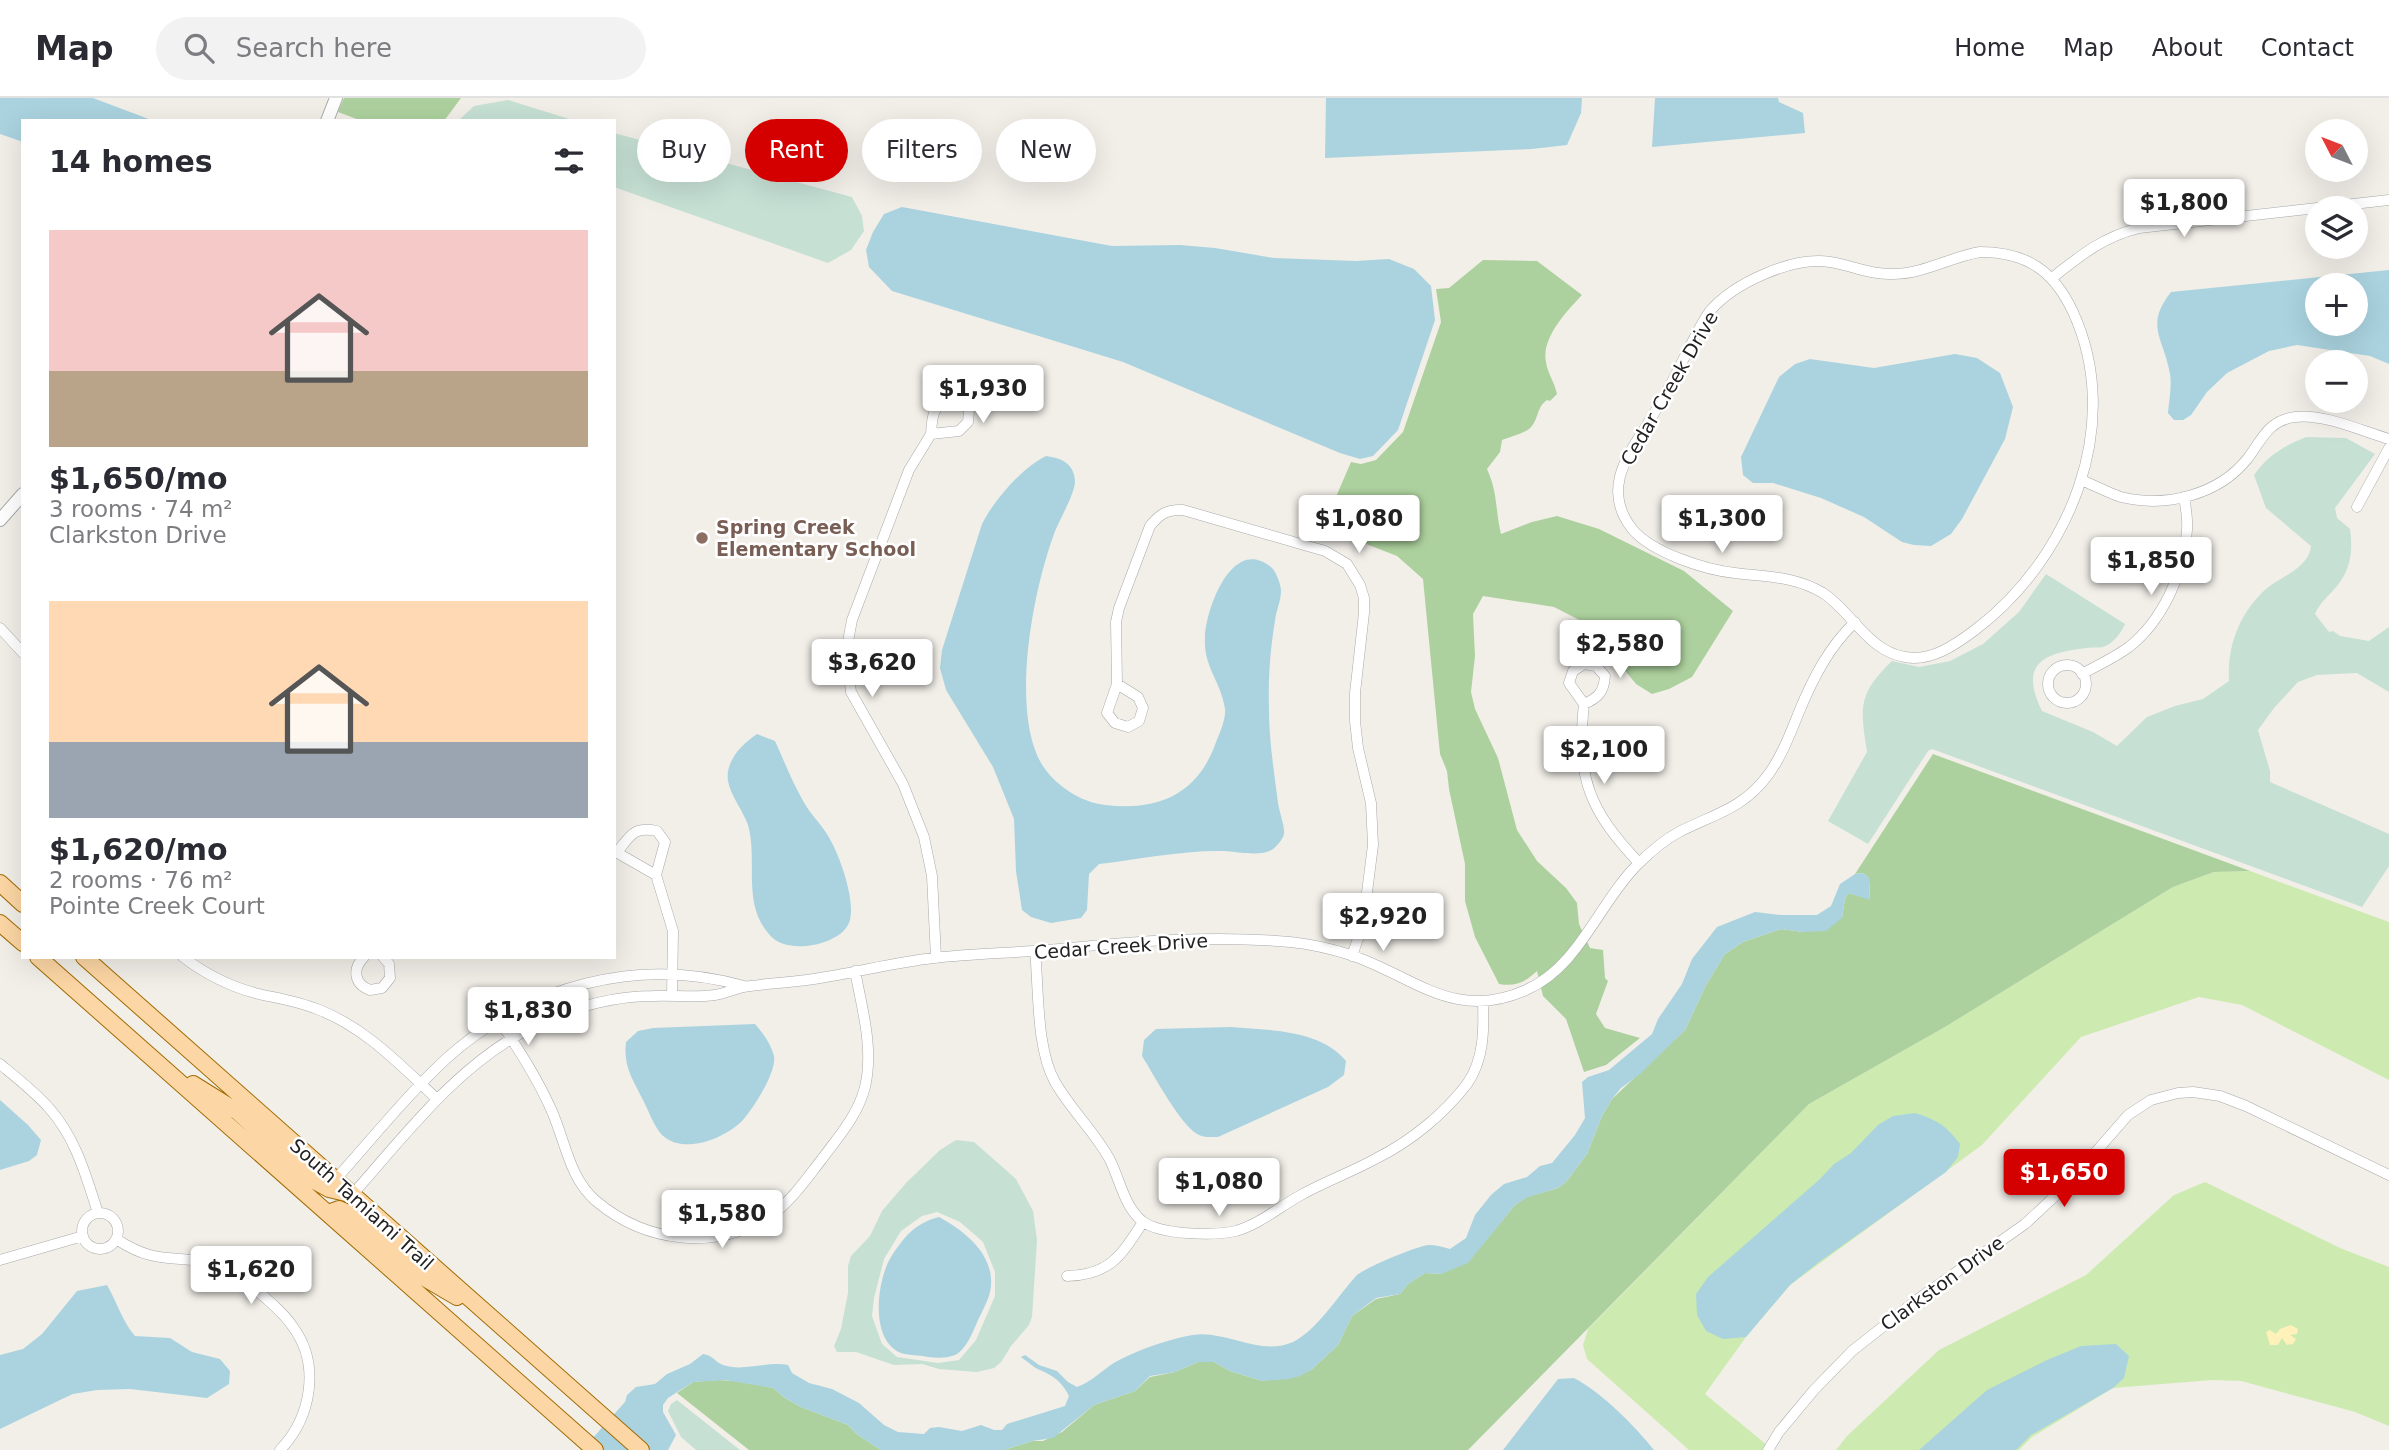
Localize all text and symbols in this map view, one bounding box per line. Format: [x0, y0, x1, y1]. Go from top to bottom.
search box [156, 17, 646, 80]
text: Map [35, 29, 114, 68]
icon: search [180, 29, 218, 67]
text: Search here [236, 33, 392, 63]
text: Home [1954, 34, 2025, 62]
text: Map [2063, 34, 2114, 62]
text: About [2152, 34, 2223, 62]
text: Contact [2261, 34, 2354, 62]
chip: Buy [637, 119, 731, 182]
chip: Rent [745, 119, 848, 182]
chip: Filters [862, 119, 982, 182]
chip: New [996, 119, 1096, 182]
north arrow [2305, 119, 2368, 182]
map controls [2305, 119, 2368, 413]
icon: filters [550, 142, 588, 180]
text: 14 homes [49, 144, 213, 179]
pin: $1,800 [2127, 180, 2241, 239]
text: $1,800 [2140, 189, 2228, 215]
button: layers [2305, 196, 2368, 259]
button: + [2305, 273, 2368, 336]
icon: home [256, 275, 382, 401]
street label: Cedar Creek Drive [1616, 307, 1722, 469]
button: − [2305, 350, 2368, 413]
pin: $1,930 [926, 366, 1040, 425]
text: $1,930 [939, 375, 1027, 401]
text: $1,650/mo [49, 461, 228, 496]
text: 3 rooms · 74 m² [49, 496, 233, 522]
pin: $1,080 [1302, 496, 1416, 555]
pin: $1,300 [1665, 496, 1779, 555]
text: $1,080 [1315, 505, 1403, 531]
text: $1,300 [1678, 505, 1766, 531]
place label: Spring Creek Elementary School [716, 516, 916, 560]
text: Clarkston Drive [49, 522, 227, 548]
marker: Spring Creek Elementary School [694, 530, 710, 546]
pin: $1,850 [2094, 538, 2208, 597]
text: $1,850 [2107, 547, 2195, 573]
pin: $2,580 [1563, 620, 1677, 680]
text: $2,580 [1576, 630, 1664, 656]
pin: $3,620 [815, 640, 929, 699]
icon: home [256, 646, 382, 772]
text: $3,620 [828, 649, 916, 675]
pin: $2,100 [1547, 726, 1661, 786]
text: $2,100 [1560, 736, 1648, 762]
text: $1,620/mo [49, 832, 228, 867]
text: 2 rooms · 76 m² [49, 867, 233, 893]
text: Pointe Creek Court [49, 893, 265, 919]
pin: $2,920 [1326, 894, 1440, 953]
text: $2,920 [1339, 903, 1427, 929]
street label: Cedar Creek Drive [1033, 929, 1209, 963]
pin: $1,830 [471, 988, 585, 1047]
text: $1,830 [484, 997, 572, 1023]
street label: South Tamiami Trail [286, 1134, 438, 1274]
pin: $1,650 [2007, 1150, 2121, 1209]
pin: $1,080 [1162, 1158, 1276, 1218]
text: $1,650 [2020, 1159, 2108, 1185]
text: $1,080 [1175, 1168, 1263, 1194]
pin: $1,580 [665, 1190, 779, 1250]
text: $1,580 [678, 1200, 766, 1226]
street label: Clarkston Drive [1876, 1231, 2008, 1335]
pin: $1,620 [194, 1246, 308, 1306]
text: $1,620 [207, 1256, 295, 1282]

